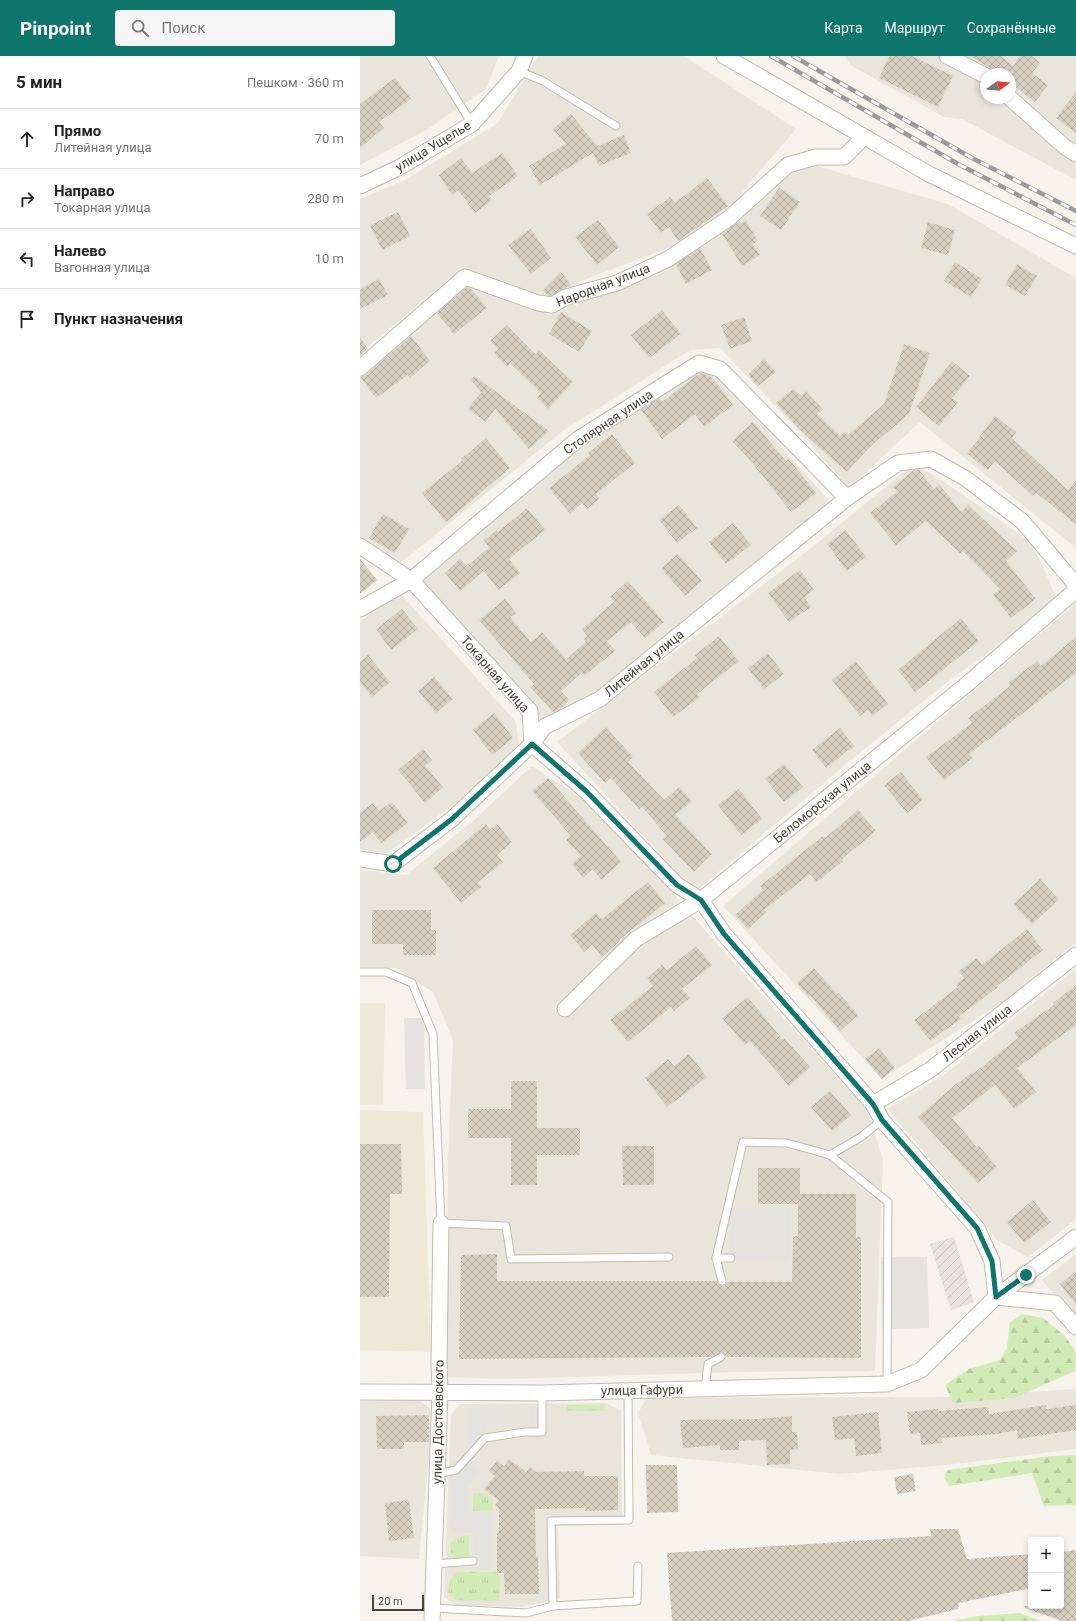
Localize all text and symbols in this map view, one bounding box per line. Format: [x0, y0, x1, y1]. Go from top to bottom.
search box [115, 10, 395, 46]
text: Pinpoint [20, 17, 91, 40]
icon: search [129, 17, 151, 39]
text: Поиск [161, 19, 205, 37]
text: Карта [824, 20, 863, 36]
text: Маршрут [885, 20, 945, 36]
text: Сохранённые [967, 20, 1056, 36]
north arrow [980, 68, 1016, 104]
text: 5 мин [16, 72, 62, 92]
text: Пешком · 360 m [247, 75, 344, 90]
street label: улица Ущелье [392, 117, 474, 174]
text: Прямо [54, 122, 101, 140]
icon: ahead [16, 128, 38, 150]
text: 70 m [315, 131, 344, 146]
text: Литейная улица [54, 140, 151, 155]
text: Направо [54, 182, 115, 200]
icon: right [16, 188, 38, 210]
text: 280 m [307, 191, 344, 206]
text: Токарная улица [54, 200, 151, 215]
text: Налево [54, 242, 106, 260]
icon: left [16, 248, 38, 270]
text: 10 m [315, 251, 344, 266]
text: Вагонная улица [54, 260, 150, 275]
street label: Народная улица [554, 260, 652, 310]
icon: arrive [16, 308, 38, 330]
text: Пункт назначения [54, 310, 183, 328]
street label: Столярная улица [561, 387, 655, 457]
street label: Литейная улица [601, 627, 687, 699]
street label: Токарная улица [458, 633, 532, 715]
street label: Беломорская улица [770, 758, 874, 846]
route start [384, 855, 402, 873]
street label: Лесная улица [939, 1001, 1015, 1065]
route end [1017, 1266, 1035, 1284]
street label: улица Достоевского [429, 1360, 447, 1484]
street label: улица Гафури [601, 1382, 683, 1398]
map controls [1028, 1537, 1064, 1609]
button: + [1028, 1537, 1064, 1573]
button: − [1028, 1573, 1064, 1609]
scale bar [372, 1593, 424, 1612]
text: 20 m [378, 1595, 403, 1608]

